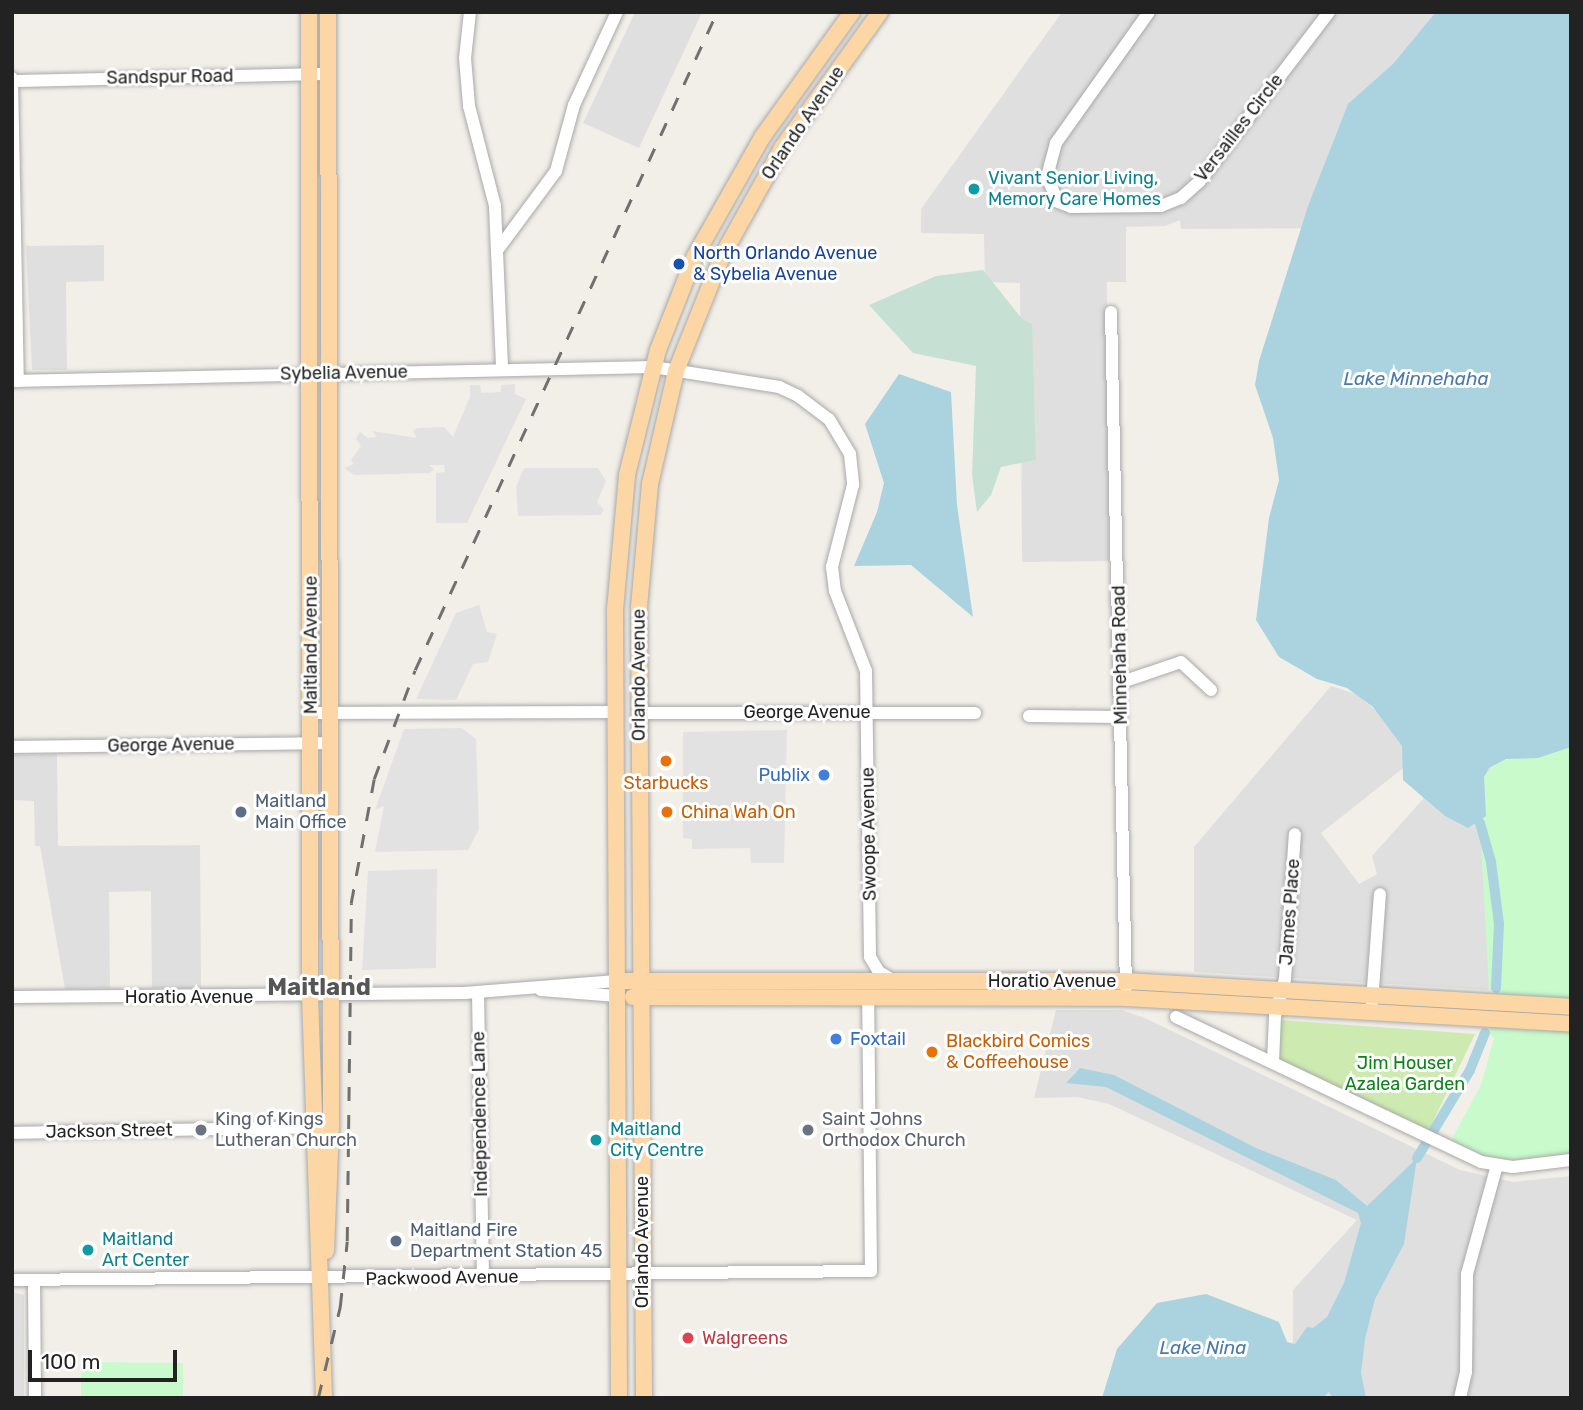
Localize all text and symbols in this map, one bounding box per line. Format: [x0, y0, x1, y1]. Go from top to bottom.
street label: Orlando Avenue [757, 62, 849, 184]
street label: Sandspur Road [106, 65, 234, 89]
street label: Versailles Circle [1190, 70, 1288, 186]
place label: Vivant Senior Living, Memory Care Homes [988, 168, 1161, 210]
marker: Vivant Senior Living, Memory Care Homes [966, 181, 982, 197]
place label: North Orlando Avenue & Sybelia Avenue [693, 243, 878, 286]
marker: North Orlando Avenue & Sybelia Avenue [671, 256, 687, 272]
street label: Sybelia Avenue [280, 361, 408, 385]
water label: Lake Minnehaha [1343, 368, 1489, 390]
street label: Maitland Avenue [300, 575, 322, 715]
street label: Minnehaha Road [1108, 585, 1132, 725]
street label: Orlando Avenue [628, 609, 650, 741]
street label: George Avenue [743, 701, 871, 723]
street label: George Avenue [107, 733, 235, 757]
marker: Starbucks [658, 753, 674, 769]
place label: Publix [758, 764, 810, 786]
marker: Publix [816, 767, 832, 783]
street label: Swoope Avenue [857, 767, 881, 901]
place label: Starbucks [624, 772, 708, 794]
place label: Maitland Main Office [255, 791, 347, 834]
place label: China Wah On [681, 801, 796, 823]
marker: Maitland Main Office [233, 804, 249, 820]
marker: China Wah On [659, 804, 675, 820]
street label: James Place [1276, 858, 1304, 966]
street label: Horatio Avenue [988, 970, 1116, 992]
district label: Maitland [267, 974, 371, 1002]
street label: Horatio Avenue [125, 986, 253, 1008]
place label: Foxtail [850, 1028, 906, 1050]
street label: Independence Lane [468, 1031, 492, 1197]
marker: Foxtail [828, 1031, 844, 1047]
place label: Blackbird Comics & Coffeehouse [946, 1031, 1090, 1074]
marker: Blackbird Comics & Coffeehouse [924, 1044, 940, 1060]
park label: Jim Houser Azalea Garden [1345, 1053, 1465, 1096]
place label: King of Kings Lutheran Church [215, 1109, 357, 1152]
place label: Saint Johns Orthodox Church [822, 1109, 966, 1152]
street label: Jackson Street [45, 1119, 173, 1143]
place label: Maitland City Centre [610, 1119, 704, 1162]
marker: King of Kings Lutheran Church [193, 1122, 209, 1138]
marker: Saint Johns Orthodox Church [800, 1122, 816, 1138]
marker: Maitland City Centre [588, 1132, 604, 1148]
street label: Orlando Avenue [631, 1176, 653, 1308]
place label: Maitland Fire Department Station 45 [410, 1220, 602, 1262]
place label: Maitland Art Center [102, 1229, 189, 1272]
marker: Maitland Fire Department Station 45 [388, 1233, 404, 1249]
marker: Maitland Art Center [80, 1242, 96, 1258]
street label: Packwood Avenue [365, 1266, 519, 1290]
place label: Walgreens [702, 1327, 788, 1349]
marker: Walgreens [680, 1330, 696, 1346]
scale bar [32, 1336, 180, 1380]
water label: Lake Nina [1160, 1337, 1246, 1359]
text: 100 m [41, 1349, 100, 1374]

